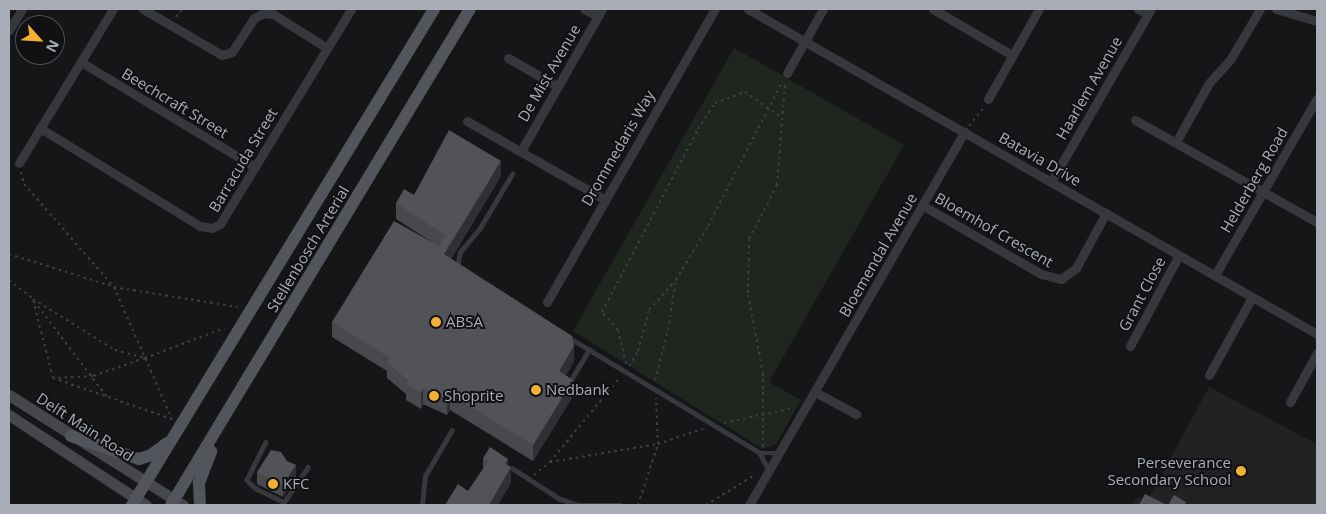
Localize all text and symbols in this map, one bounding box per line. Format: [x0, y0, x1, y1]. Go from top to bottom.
north arrow [15, 15, 65, 65]
street label: De Mist Avenue [514, 21, 584, 125]
street label: Haarlem Avenue [1052, 33, 1126, 143]
text: N [42, 37, 64, 56]
street label: Beechcraft Street [119, 64, 231, 142]
street label: Drommedaris Way [578, 87, 658, 209]
street label: Barracuda Street [205, 105, 281, 215]
street label: Helderberg Road [1217, 124, 1291, 236]
street label: Batavia Drive [996, 128, 1084, 190]
street label: Stellenbosch Arterial [263, 183, 353, 315]
street label: Bloemhof Crescent [932, 189, 1056, 271]
street label: Bloemendal Avenue [835, 190, 921, 320]
street label: Grant Close [1115, 254, 1169, 334]
place label: ABSA [446, 313, 483, 331]
marker: ABSA [430, 316, 442, 328]
place label: Nedbank [546, 381, 609, 399]
marker: Nedbank [530, 384, 542, 396]
place label: Shoprite [444, 387, 503, 405]
street label: Delft Main Road [33, 389, 137, 465]
marker: Shoprite [428, 390, 440, 402]
place label: Perseverance Secondary School [1107, 453, 1231, 488]
marker: Perseverance Secondary School [1235, 465, 1247, 477]
place label: KFC [283, 475, 309, 493]
marker: KFC [267, 478, 279, 490]

